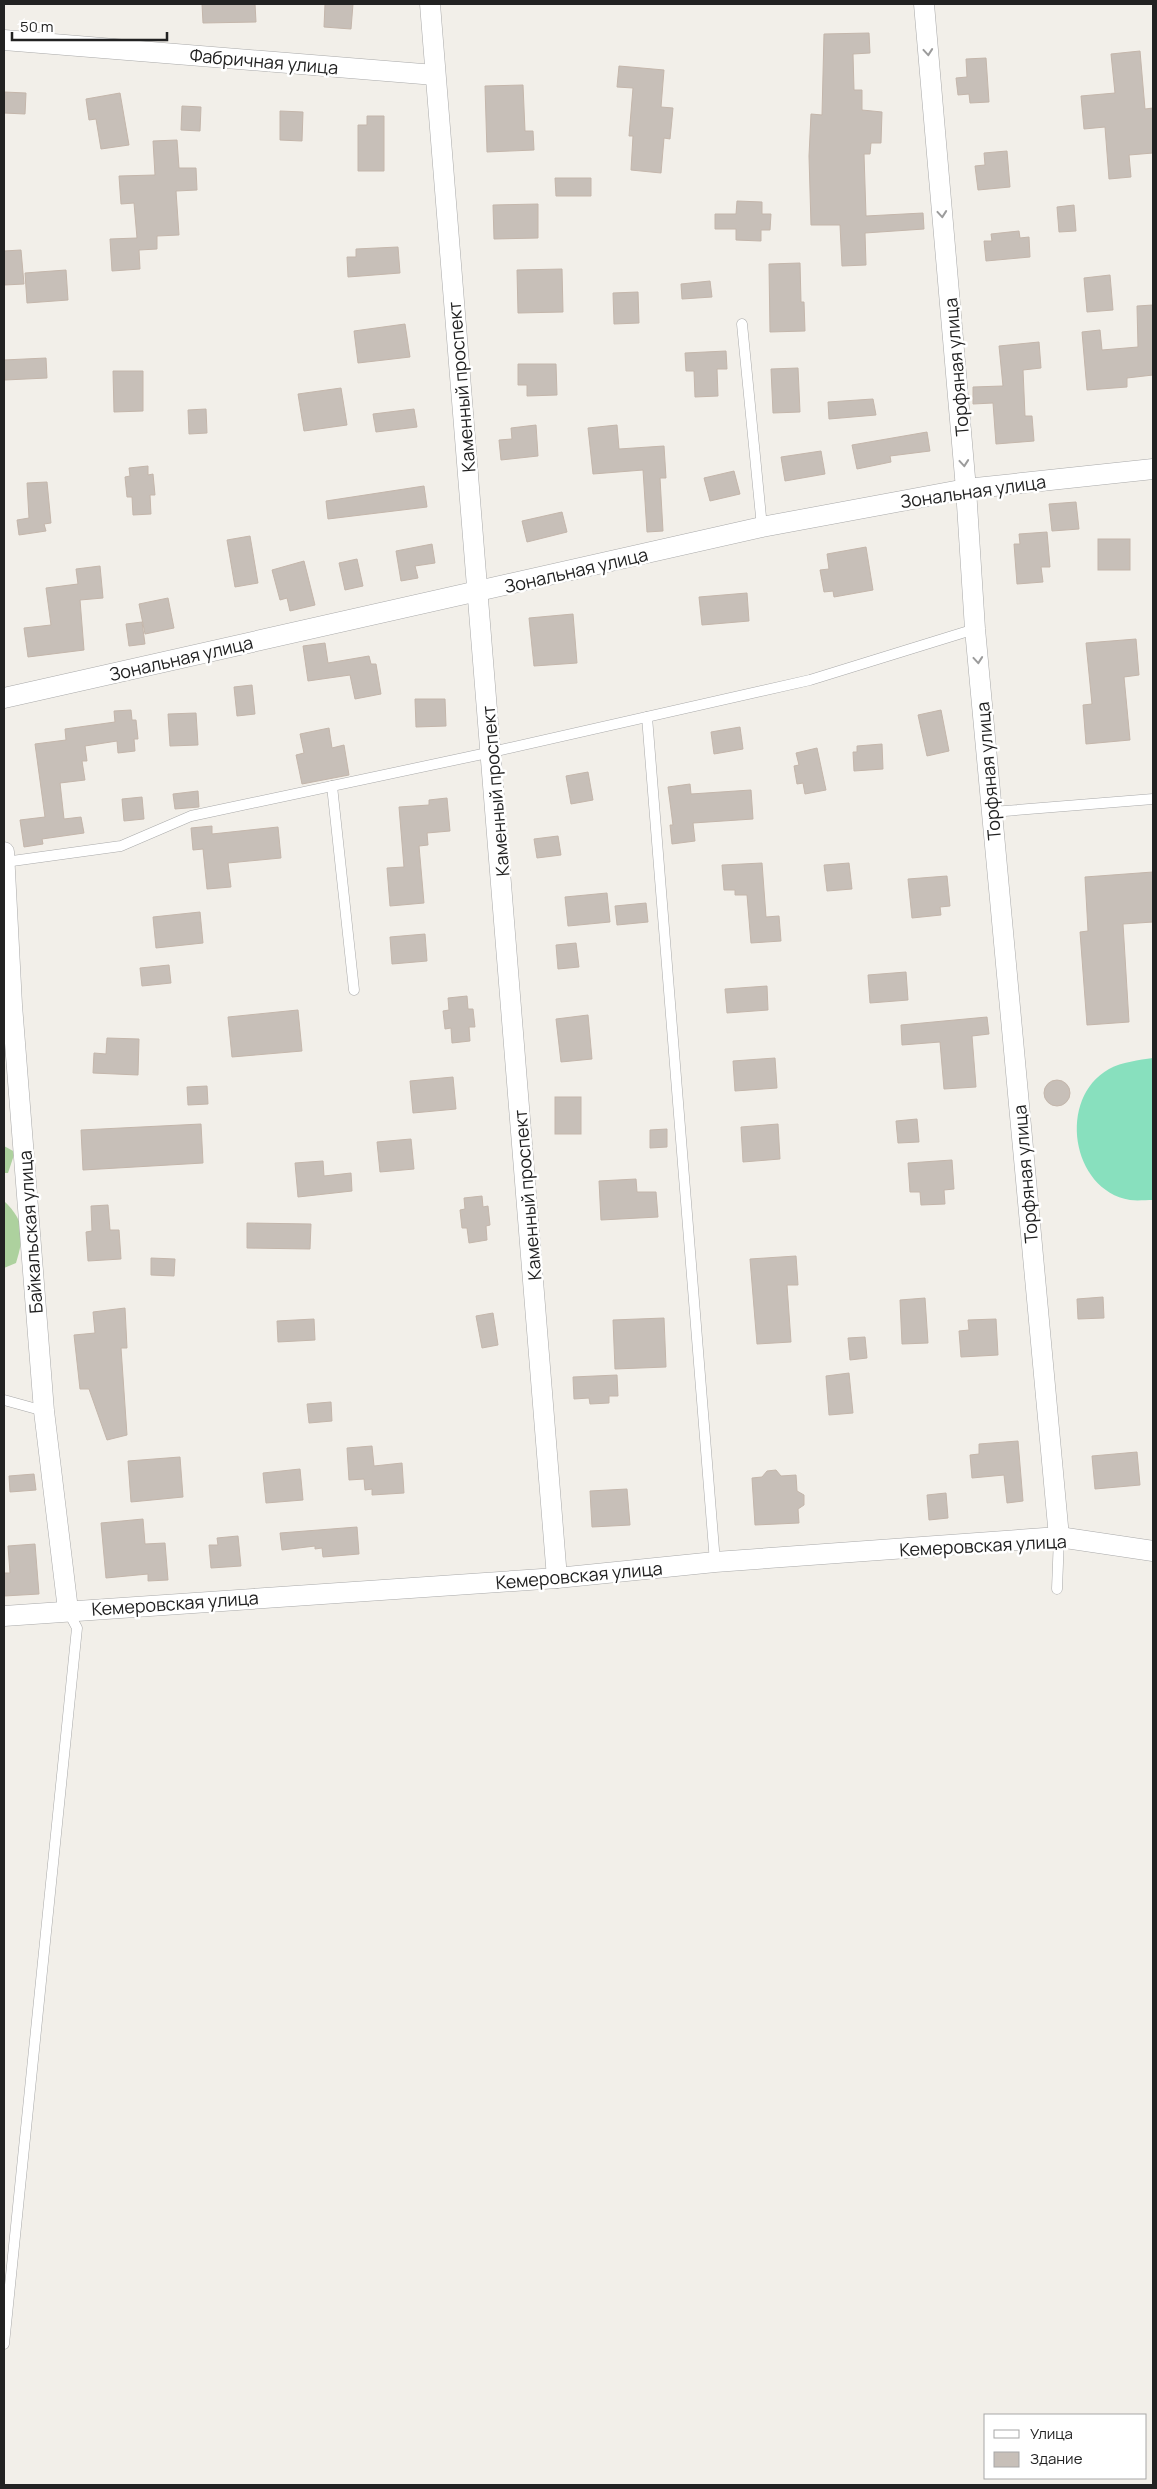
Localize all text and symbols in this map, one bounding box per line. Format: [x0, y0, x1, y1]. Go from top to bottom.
scale bar [12, 10, 168, 42]
text: 50 m [20, 16, 54, 37]
street label: Фабричная улица [189, 43, 339, 79]
one-way arrow [922, 49, 933, 57]
one-way arrow [936, 210, 947, 218]
street label: Торфяная улица [938, 297, 974, 437]
street label: Каменный проспект [442, 301, 480, 473]
one-way arrow [958, 460, 969, 468]
street label: Зональная улица [899, 469, 1047, 513]
street label: Зональная улица [502, 542, 650, 598]
street label: Зональная улица [107, 630, 255, 686]
one-way arrow [972, 657, 983, 665]
street label: Торфяная улица [970, 701, 1006, 841]
street label: Каменный проспект [476, 705, 514, 877]
street label: Торфяная улица [1007, 1104, 1043, 1244]
street label: Каменный проспект [508, 1109, 546, 1281]
street label: Байкальская улица [12, 1150, 48, 1314]
street label: Кемеровская улица [899, 1529, 1067, 1561]
street label: Кемеровская улица [494, 1556, 664, 1594]
street label: Кемеровская улица [91, 1585, 259, 1621]
legend [984, 2414, 1147, 2479]
text: Улица [1030, 2423, 1073, 2444]
text: Здание [1030, 2448, 1083, 2469]

